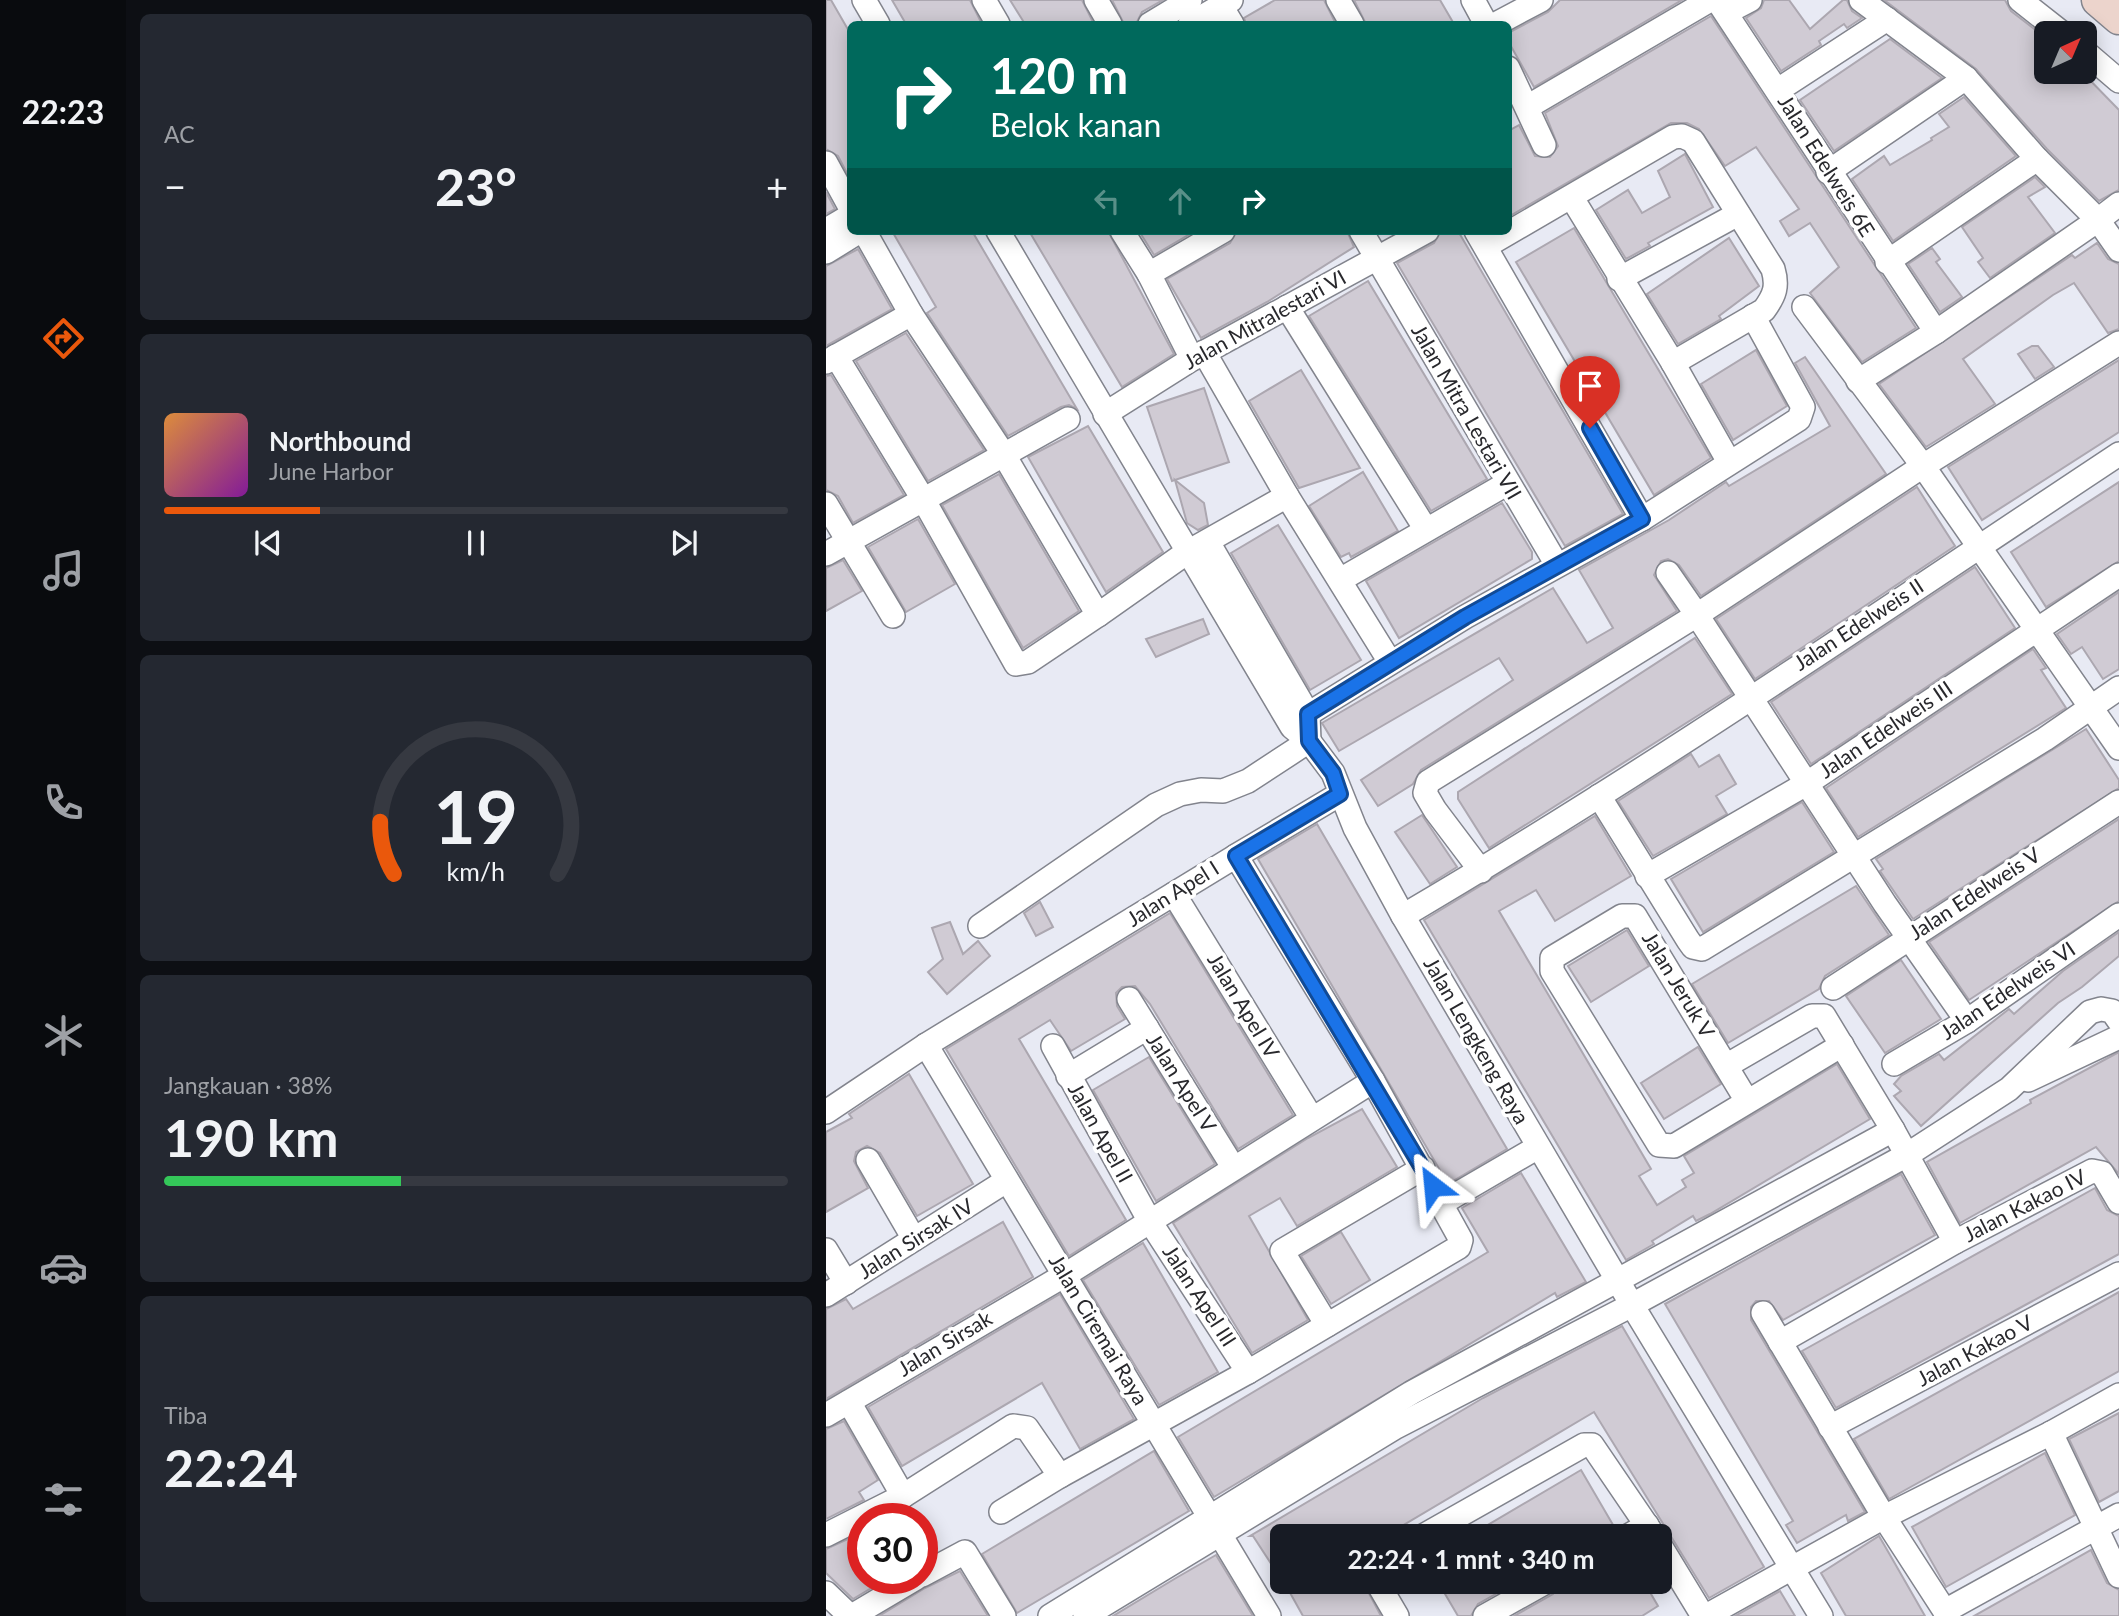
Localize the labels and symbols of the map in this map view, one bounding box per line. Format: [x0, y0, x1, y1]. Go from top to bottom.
north arrow [2034, 21, 2096, 84]
street label: Jalan Edelweis 6E [1774, 90, 1881, 241]
street label: Jalan Mitralestari VI [1179, 264, 1350, 374]
street label: Jalan Mitra Lestari VII [1407, 319, 1528, 503]
pin [1560, 356, 1620, 428]
street label: Jalan Edelweis II [1789, 573, 1928, 675]
street label: Jalan Edelweis III [1814, 675, 1957, 783]
street label: Jalan Edelweis V [1904, 841, 2045, 944]
street label: Jalan Apel I [1122, 855, 1223, 931]
street label: Jalan Jeruk V [1638, 927, 1721, 1042]
street label: Jalan Edelweis VI [1935, 935, 2079, 1044]
street label: Jalan Apel IV [1203, 948, 1286, 1063]
street label: Jalan Lengkeng Raya [1419, 952, 1535, 1128]
street label: Jalan Apel V [1142, 1028, 1223, 1137]
street label: Jalan Apel II [1064, 1078, 1139, 1186]
position arrow [1396, 1149, 1470, 1223]
street label: Jalan Kakao IV [1959, 1163, 2090, 1246]
street label: Jalan Sirsak IV [853, 1192, 978, 1283]
street label: Jalan Apel III [1158, 1240, 1242, 1351]
street label: Jalan Ciremai Raya [1045, 1249, 1154, 1409]
street label: Jalan Sirsak [893, 1305, 996, 1381]
street label: Jalan Kakao V [1912, 1308, 2037, 1391]
speed limit sign: 30 [847, 1503, 938, 1594]

